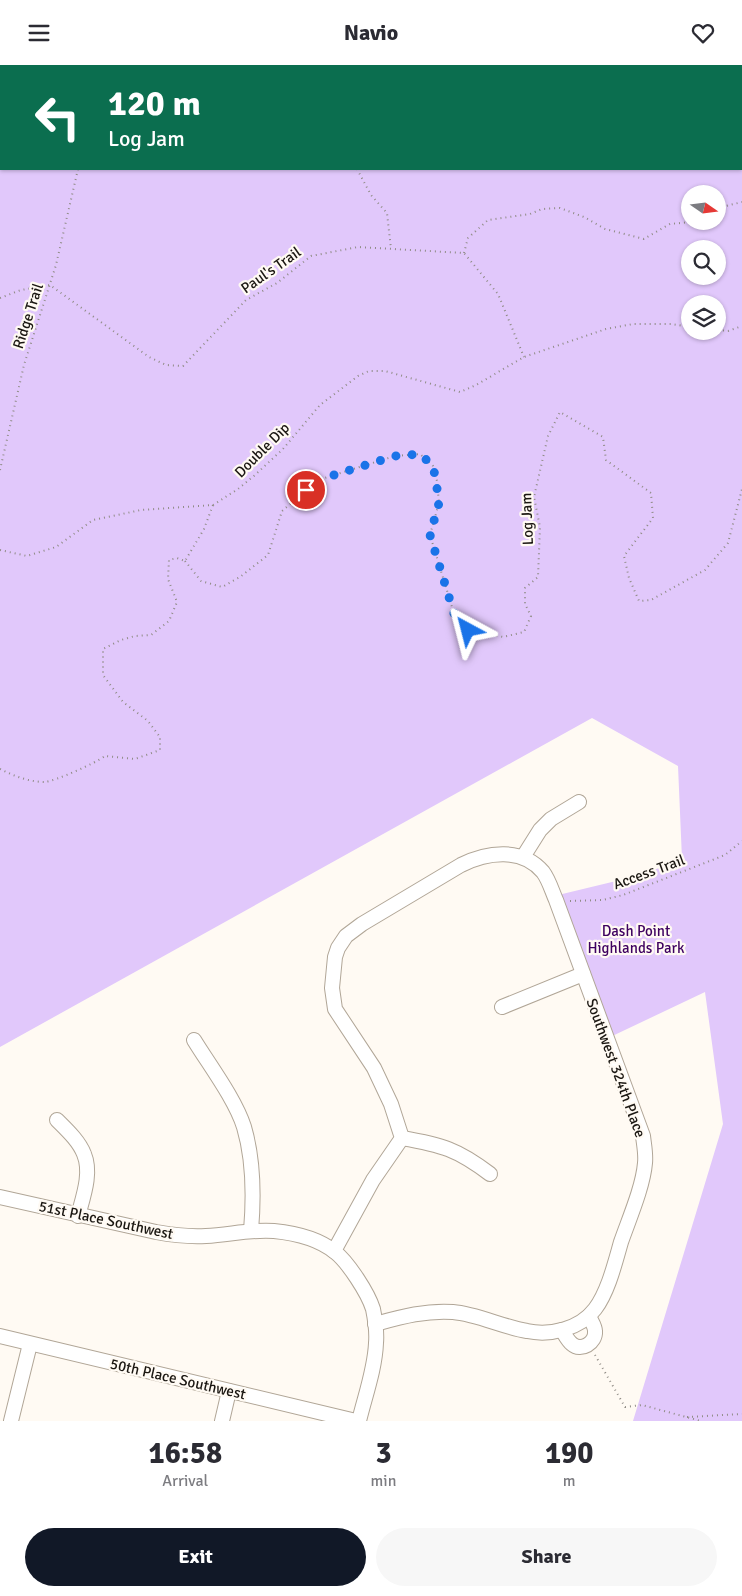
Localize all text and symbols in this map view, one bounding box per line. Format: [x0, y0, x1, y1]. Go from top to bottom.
icon: menu [25, 19, 53, 47]
text: Navio [344, 19, 398, 46]
icon: heart [689, 19, 717, 47]
text: 120 m [108, 82, 201, 125]
icon: left [25, 85, 90, 150]
text: Log Jam [108, 125, 185, 152]
north arrow [681, 185, 726, 230]
map controls [681, 185, 726, 340]
button: search [681, 240, 726, 285]
street label: Paul's Trail [238, 243, 304, 297]
street label: Ridge Trail [9, 281, 47, 351]
button: layers [681, 295, 726, 340]
street label: Double Dip [231, 419, 293, 481]
pin [285, 469, 327, 511]
icon: arrive [292, 476, 320, 504]
street label: Log Jam [517, 492, 537, 545]
position arrow [441, 603, 493, 655]
street label: Access Trail [611, 851, 687, 893]
park label: Dash Point Highlands Park [587, 922, 685, 957]
street label: Southwest 324th Place [582, 996, 650, 1140]
street label: 51st Place Southwest [37, 1197, 175, 1243]
street label: 50th Place Southwest [108, 1355, 248, 1403]
text: 16:58 [148, 1435, 222, 1472]
text: 3 [375, 1435, 392, 1472]
text: 190 [545, 1435, 593, 1472]
text: Arrival [162, 1471, 208, 1491]
text: min [371, 1471, 396, 1491]
text: m [563, 1471, 576, 1491]
button: Exit [25, 1528, 366, 1586]
button: Share [376, 1528, 717, 1586]

